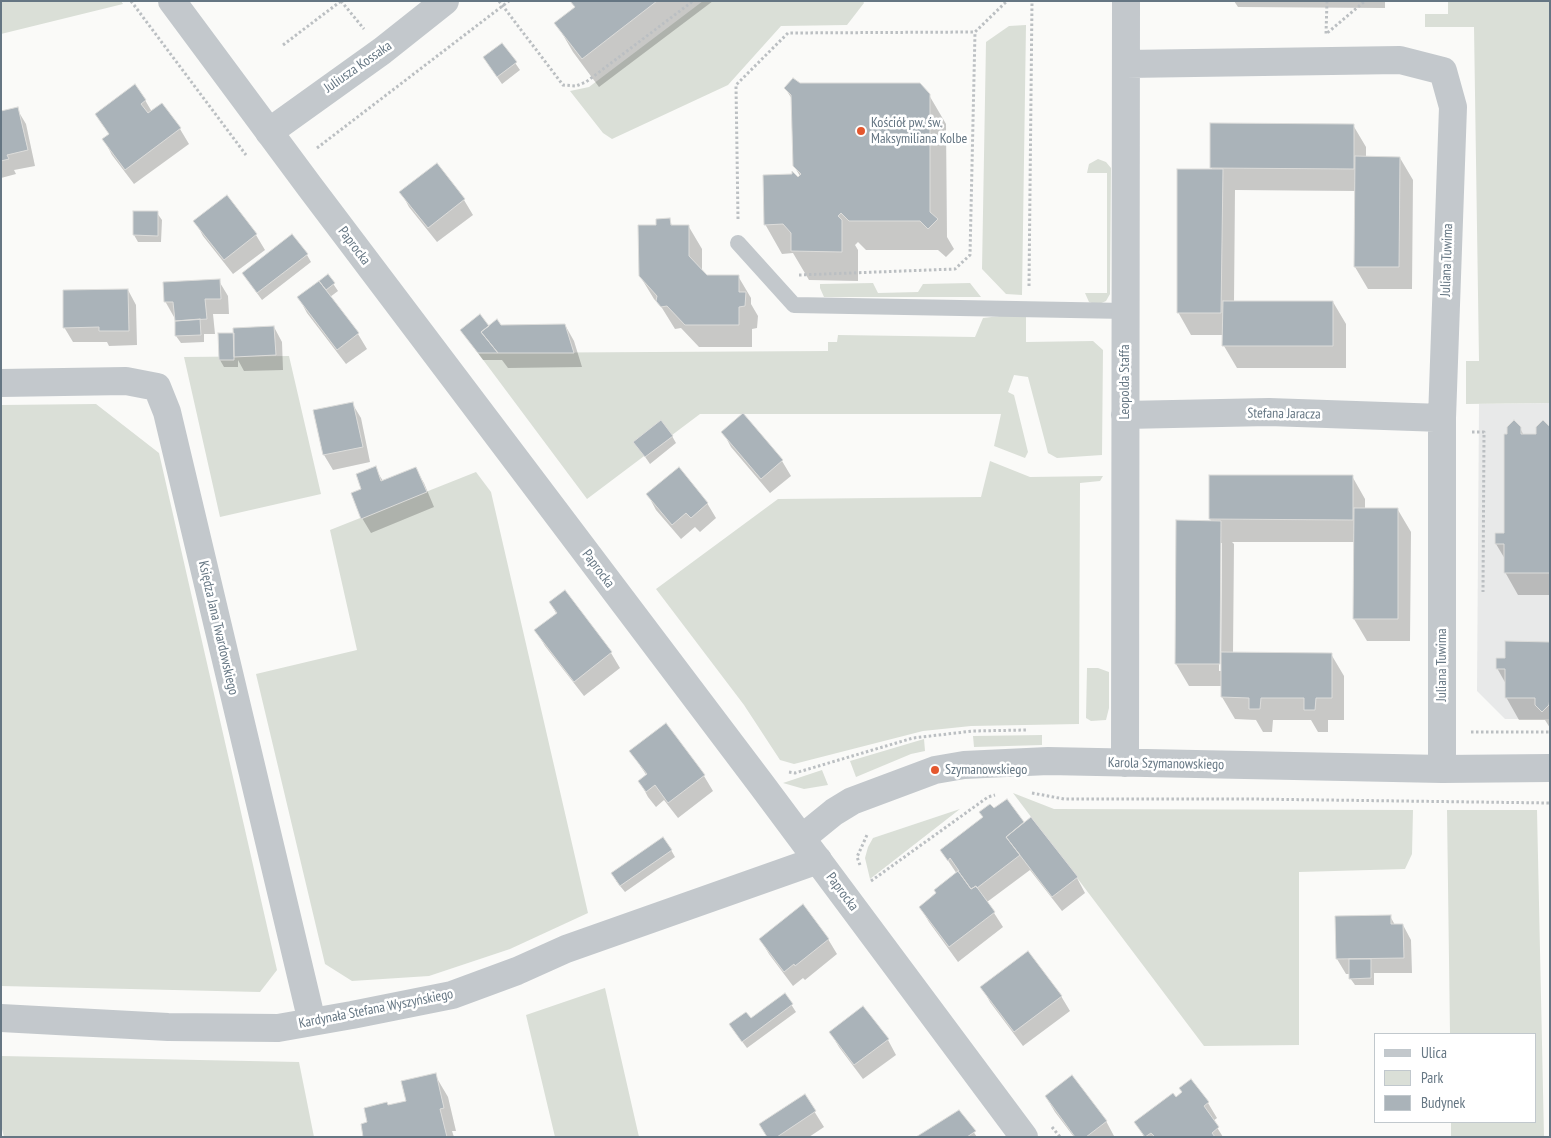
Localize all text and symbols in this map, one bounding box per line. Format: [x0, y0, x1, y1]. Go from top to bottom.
street label: Juliusza Kossaka [321, 38, 395, 96]
place label: Kościół pw. św. Maksymiliana Kolbe [871, 115, 967, 148]
marker: Kościół pw. św. Maksymiliana Kolbe [855, 125, 867, 137]
street label: Juliana Tuwima [1437, 223, 1457, 297]
street label: Paprocka [334, 224, 374, 268]
street label: Leopolda Staffa [1117, 344, 1133, 420]
street label: Stefana Jaracza [1247, 405, 1321, 423]
street label: Paprocka [578, 547, 618, 591]
street label: Księdza Jana Twardowskiego [194, 559, 242, 697]
street label: Juliana Tuwima [1434, 628, 1450, 702]
street label: Karola Szymanowskiego [1108, 755, 1224, 773]
place label: Szymanowskiego [945, 762, 1027, 778]
marker: Szymanowskiego [929, 764, 941, 776]
street label: Paprocka [822, 870, 862, 914]
street label: Kardynała Stefana Wyszyńskiego [297, 986, 455, 1032]
legend [1374, 1033, 1536, 1123]
text: Ulica [1421, 1043, 1447, 1062]
text: Park [1421, 1068, 1443, 1087]
text: Budynek [1421, 1093, 1465, 1112]

